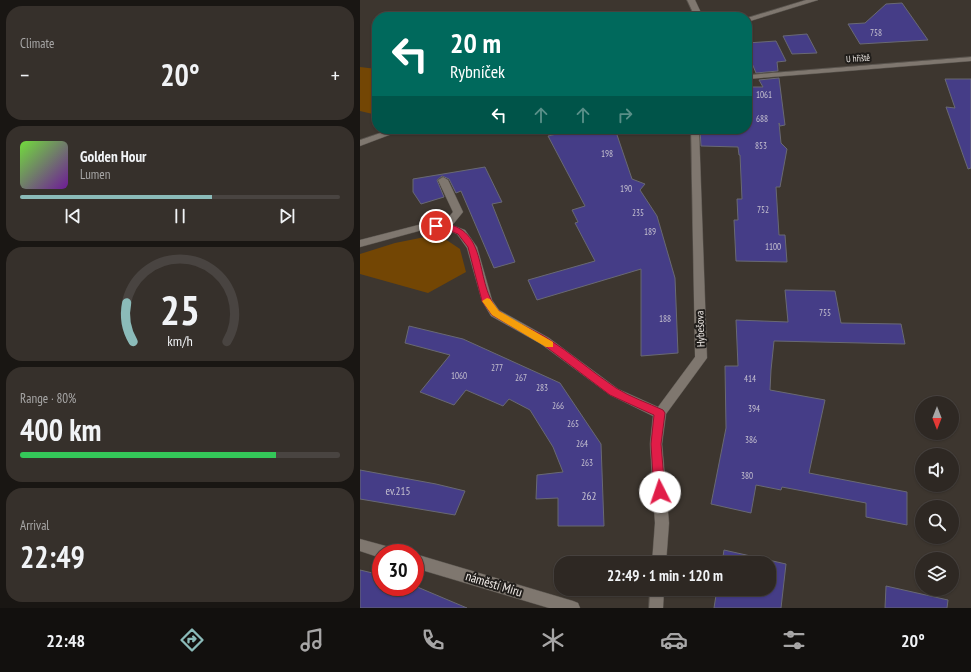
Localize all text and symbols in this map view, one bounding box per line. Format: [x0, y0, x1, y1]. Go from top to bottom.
text: 20 m [450, 24, 501, 61]
house number: 758 [870, 27, 882, 38]
icon: left [384, 28, 436, 80]
text: Climate [20, 35, 54, 52]
street label: U hřiště [846, 52, 871, 64]
text: 20° [160, 55, 200, 94]
text: Rybníček [450, 60, 505, 83]
text: − [20, 61, 29, 89]
text: + [331, 61, 340, 89]
house number: 1061 [756, 89, 772, 100]
icon: left [488, 104, 510, 126]
icon: ahead [530, 104, 552, 126]
icon: ahead [572, 104, 594, 126]
icon: right [614, 104, 636, 126]
house number: 688 [756, 113, 768, 124]
house number: 853 [755, 140, 767, 151]
text: Golden Hour [80, 147, 147, 166]
house number: 198 [601, 148, 613, 159]
text: Lumen [80, 166, 110, 183]
house number: 190 [620, 183, 632, 194]
house number: 752 [757, 204, 769, 215]
icon: previous [62, 205, 84, 227]
icon: pause [169, 205, 191, 227]
icon: next [276, 205, 298, 227]
house number: 235 [632, 207, 644, 218]
pin [419, 209, 453, 243]
icon: arrive [425, 215, 447, 237]
house number: 189 [644, 226, 656, 237]
house number: 1100 [765, 241, 781, 252]
text: 25 [160, 283, 200, 336]
house number: 755 [819, 307, 831, 318]
street label: Hybešova [692, 311, 708, 347]
house number: 188 [659, 313, 671, 324]
text: km/h [167, 331, 193, 350]
house number: 277 [491, 362, 503, 373]
house number: 1060 [451, 370, 467, 381]
house number: 267 [515, 372, 527, 383]
house number: 414 [744, 373, 756, 384]
house number: 283 [536, 382, 548, 393]
text: Range · 80% [20, 390, 76, 407]
north arrow [915, 396, 959, 440]
map controls [915, 396, 959, 596]
house number: 266 [552, 400, 564, 411]
house number: 394 [748, 403, 760, 414]
text: 400 km [20, 410, 101, 449]
house number: 265 [567, 418, 579, 429]
house number: 386 [745, 434, 757, 445]
house number: 264 [576, 438, 588, 449]
button: sound [915, 448, 959, 492]
house number: 263 [581, 457, 593, 468]
house number: 380 [741, 470, 753, 481]
position arrow [639, 471, 681, 513]
house number: ev.215 [386, 484, 410, 498]
house number: 262 [582, 489, 596, 503]
button: search [915, 500, 959, 544]
text: Arrival [20, 517, 49, 534]
text: 22:49 [20, 537, 85, 576]
speed limit sign: 30 [372, 544, 424, 596]
button: layers [915, 552, 959, 596]
text: 22:49 · 1 min · 120 m [607, 566, 723, 585]
street label: náměstí Míru [463, 567, 525, 601]
icon: directions [178, 626, 206, 654]
icon: music [298, 626, 326, 654]
icon: phone [419, 626, 447, 654]
icon: climate [539, 626, 567, 654]
icon: car [660, 626, 688, 654]
icon: filters [780, 626, 808, 654]
text: 22:48 [46, 629, 85, 652]
text: 20° [901, 629, 925, 652]

